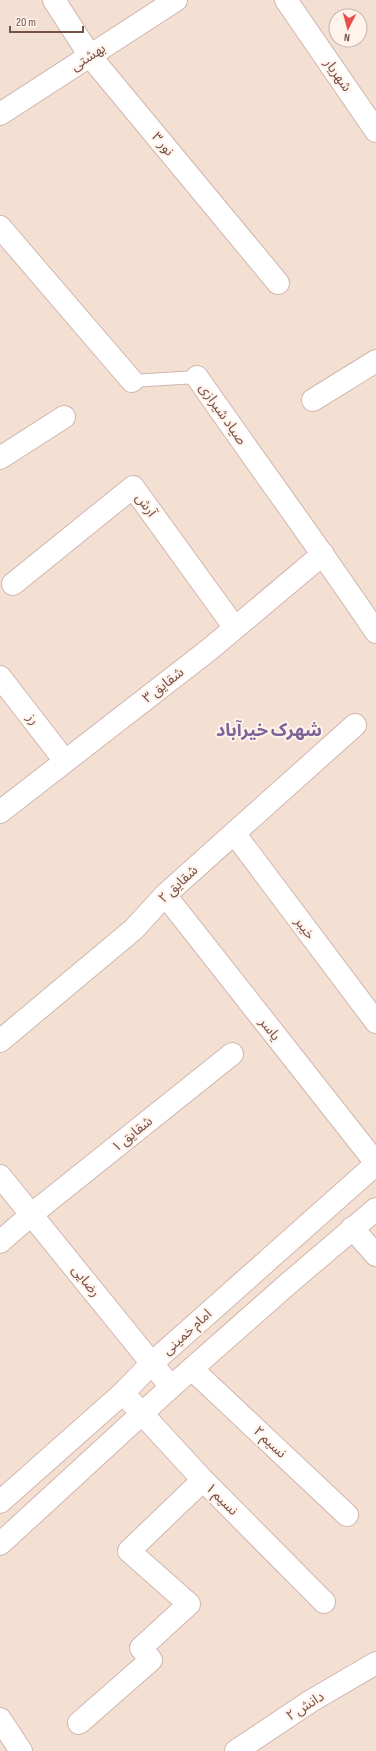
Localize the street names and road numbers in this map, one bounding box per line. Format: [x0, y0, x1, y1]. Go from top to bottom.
street label: بهشتی [67, 39, 109, 75]
street label: شهریار [320, 54, 355, 95]
street label: نور ۳ [148, 129, 178, 160]
street label: صیاد شیرازی [196, 380, 251, 448]
street label: آرش [132, 490, 161, 521]
street label: شقایق ۳ [139, 664, 188, 707]
street label: رز [23, 709, 43, 728]
street label: شقایق ۲ [155, 861, 202, 907]
street label: خیبر [290, 913, 319, 943]
street label: یاسر [255, 1013, 284, 1044]
street label: شقایق ۱ [108, 1112, 157, 1156]
street label: رضایی [68, 1262, 104, 1300]
street label: امام خمینی [159, 1305, 216, 1360]
street label: نسیم ۲ [249, 1422, 290, 1463]
street label: نسیم ۱ [201, 1479, 242, 1520]
street label: دانش ۲ [283, 1688, 327, 1724]

